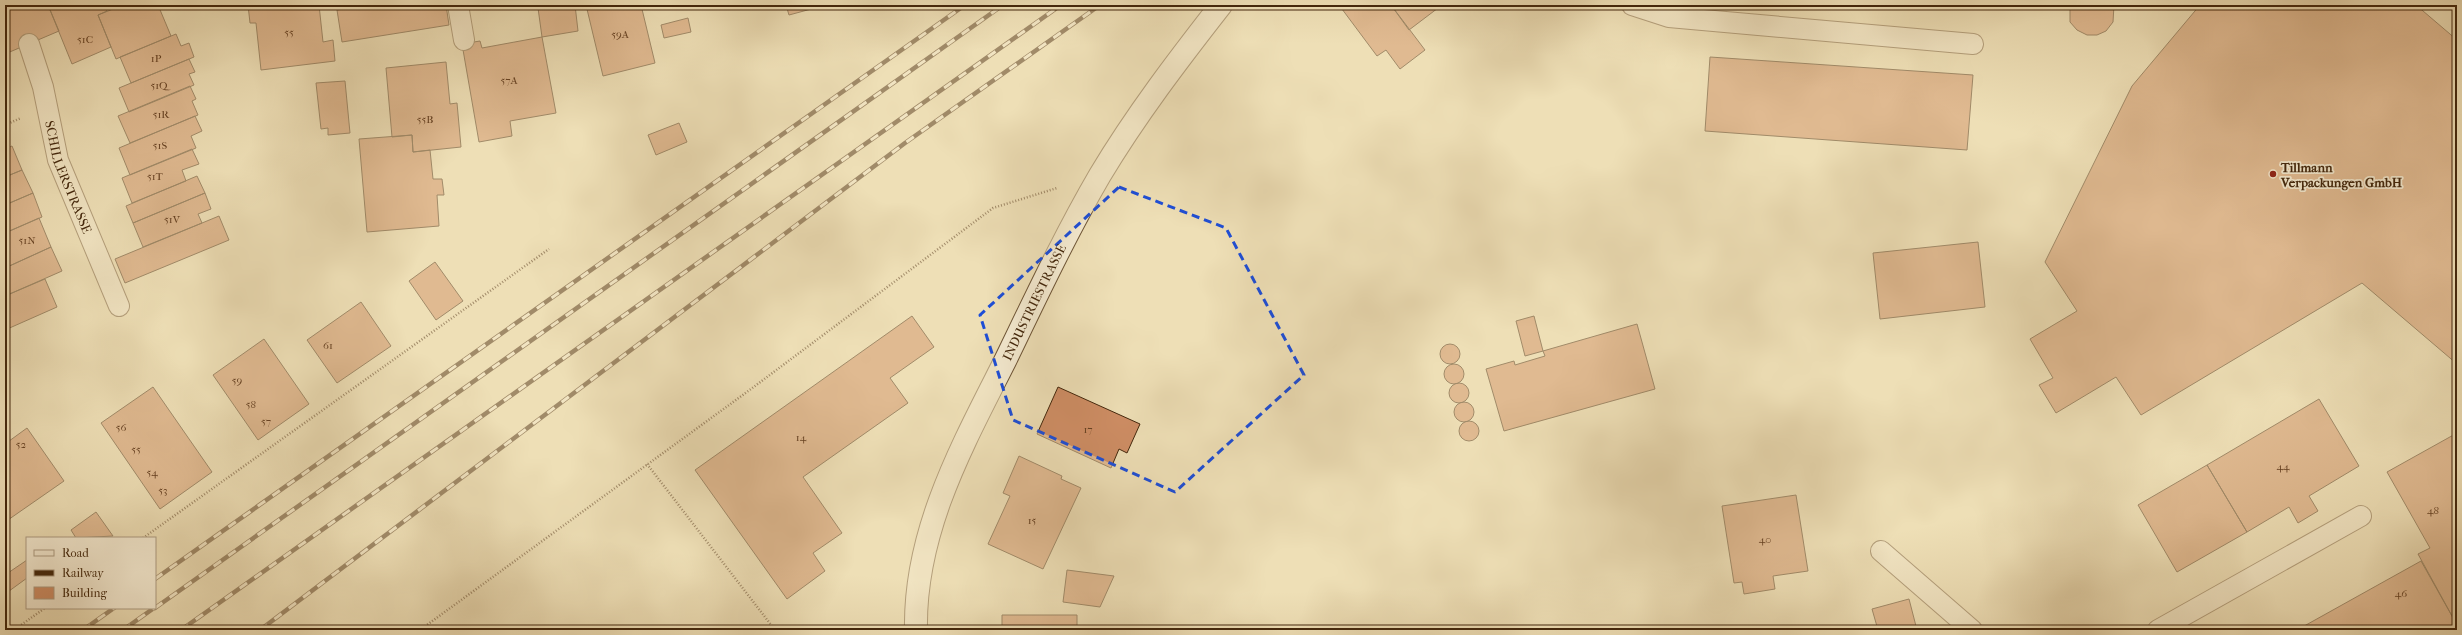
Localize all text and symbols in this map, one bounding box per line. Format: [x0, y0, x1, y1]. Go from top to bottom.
house number: 55 [284, 26, 294, 39]
house number: 59A [611, 28, 630, 41]
house number: 51C [77, 33, 93, 46]
house number: 1P [151, 52, 162, 65]
house number: 57A [500, 74, 518, 87]
house number: 51Q [150, 79, 171, 92]
house number: 51R [153, 108, 170, 121]
house number: 55B [417, 113, 433, 126]
street label: SCHILLERSTRASSE [42, 119, 95, 236]
house number: 51S [153, 139, 167, 152]
place label: Tillmann Verpackungen GmbH [2280, 160, 2403, 191]
marker: Tillmann Verpackungen GmbH [2268, 169, 2278, 179]
house number: 51T [147, 170, 164, 183]
house number: 51V [164, 213, 181, 226]
house number: 51N [18, 234, 36, 247]
street label: INDUSTRIESTRASSE [999, 242, 1069, 363]
house number: 61 [323, 339, 333, 352]
house number: 59 [232, 374, 242, 387]
house number: 58 [246, 398, 256, 411]
house number: 57 [261, 415, 271, 428]
house number: 56 [116, 421, 126, 434]
house number: 17 [1083, 423, 1093, 436]
house number: 14 [796, 431, 807, 444]
house number: 52 [16, 438, 27, 451]
house number: 55 [131, 443, 141, 456]
house number: 44 [2276, 460, 2290, 473]
house number: 54 [146, 466, 158, 479]
house number: 53 [158, 484, 168, 497]
house number: 48 [2427, 504, 2439, 517]
house number: 15 [1028, 514, 1037, 527]
house number: 40 [1759, 533, 1771, 546]
legend [26, 537, 156, 609]
text: Road [62, 546, 89, 560]
text: Railway [62, 566, 104, 580]
text: Building [62, 586, 107, 600]
house number: 46 [2395, 587, 2407, 600]

